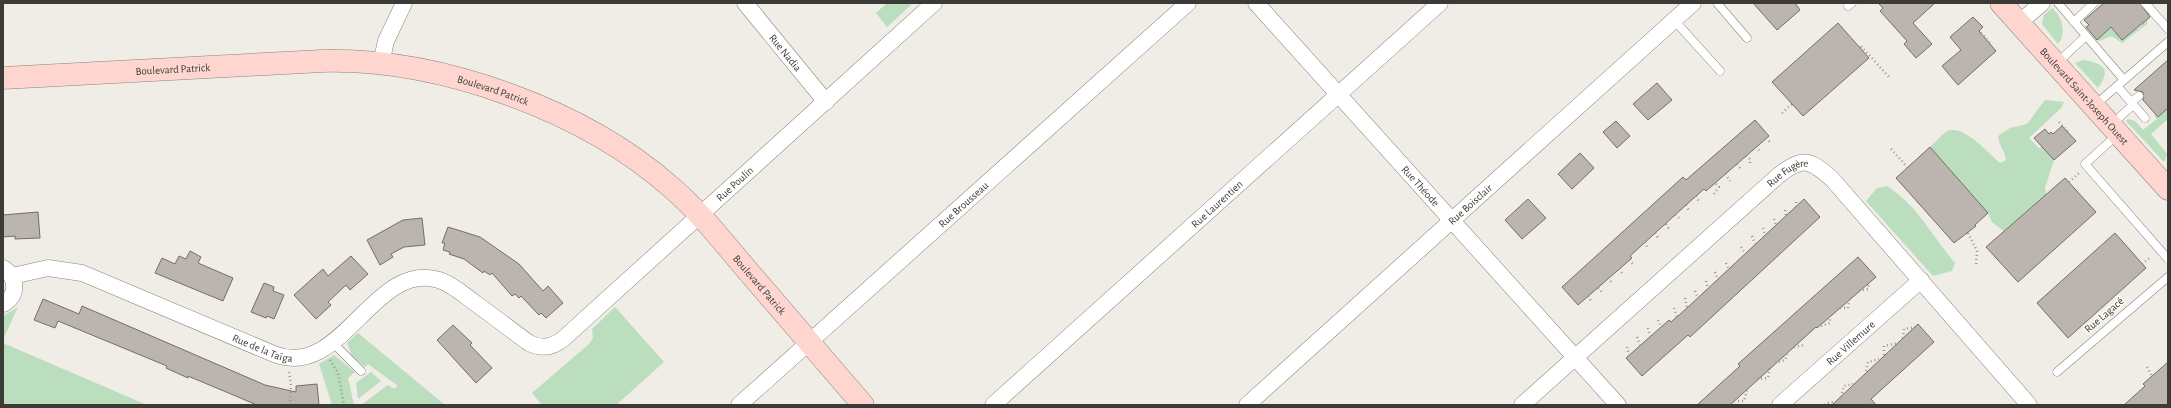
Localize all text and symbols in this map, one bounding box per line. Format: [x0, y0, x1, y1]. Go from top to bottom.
street label: Rue Nadia [767, 32, 804, 73]
street label: Boulevard Saint-Joseph Ouest [2038, 45, 2131, 147]
street label: Boulevard Patrick [135, 61, 210, 76]
street label: Boulevard Patrick [456, 73, 531, 107]
street label: Rue Fugère [1764, 157, 1809, 189]
street label: Rue Théode [1400, 163, 1442, 208]
street label: Rue Poulin [714, 164, 755, 203]
street label: Rue Laurentien [1189, 178, 1245, 229]
street label: Rue Brousseau [936, 179, 991, 229]
street label: Rue Boisclair [1446, 181, 1494, 227]
street label: Boulevard Patrick [731, 253, 788, 317]
street label: Rue Lagacé [2082, 295, 2126, 335]
street label: Rue Villemure [1824, 318, 1877, 367]
street label: Rue de la Taïga [231, 332, 293, 363]

